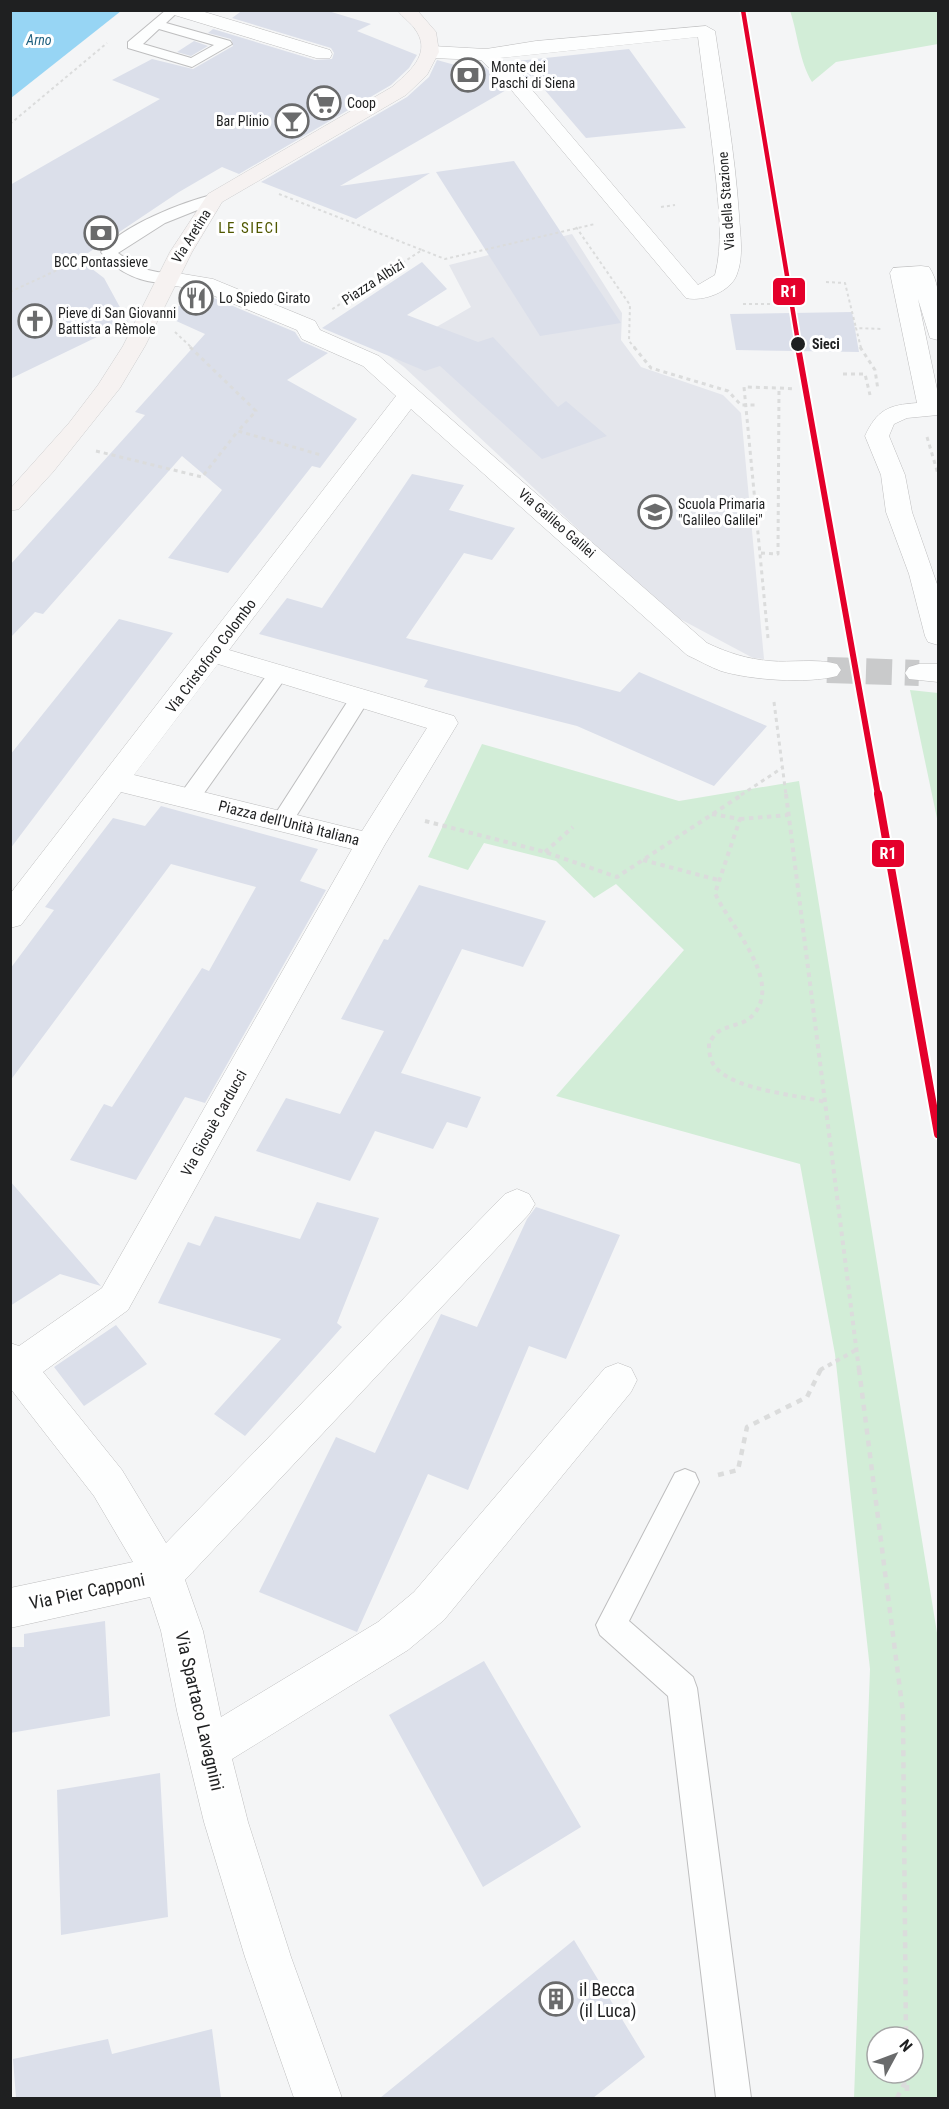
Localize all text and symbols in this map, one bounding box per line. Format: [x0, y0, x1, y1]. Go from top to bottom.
water label: Arno [25, 32, 52, 48]
bank icon: Monte dei Paschi di Siena [450, 57, 486, 93]
place label: Monte dei Paschi di Siena [491, 59, 575, 91]
supermarket icon: Coop [306, 85, 342, 121]
place label: Coop [347, 95, 376, 111]
bar icon: Bar Plinio [274, 103, 310, 139]
place label: Bar Plinio [216, 113, 269, 129]
street label: Via della Stazione [715, 151, 737, 251]
street label: Via Aretina [168, 206, 214, 266]
bank icon: BCC Pontassieve [83, 215, 119, 251]
district label: LE SIECI [218, 219, 280, 237]
place label: BCC Pontassieve [54, 254, 148, 270]
street label: Piazza Albizi [339, 256, 407, 308]
line badge: R1 [772, 277, 806, 306]
restaurant icon: Lo Spiedo Girato [178, 280, 214, 316]
text: R1 [781, 282, 797, 301]
place label: Lo Spiedo Girato [219, 290, 310, 306]
church icon: Pieve di San Giovanni Battista a Rèmole [17, 303, 53, 339]
place label: Pieve di San Giovanni Battista a Rèmole [58, 305, 176, 337]
marker: Sieci [789, 335, 807, 353]
place label: Sieci [812, 336, 840, 352]
street label: Via Galileo Galilei [515, 485, 599, 561]
school or university icon: Scuola Primaria "Galileo Galilei" [637, 494, 673, 530]
place label: Scuola Primaria "Galileo Galilei" [678, 496, 765, 528]
street label: Via Cristoforo Colombo [162, 595, 260, 717]
street label: Piazza dell'Unità Italiana [217, 797, 361, 849]
line badge: R1 [871, 839, 905, 868]
text: R1 [880, 844, 896, 863]
street label: Via Giosuè Carducci [177, 1067, 251, 1179]
street label: Via Pier Capponi [27, 1569, 147, 1613]
street label: Via Spartaco Lavagnini [171, 1629, 229, 1793]
place label: il Becca (il Luca) [579, 1979, 637, 2022]
building icon: il Becca (il Luca) [538, 1981, 574, 2017]
north arrow [865, 2025, 925, 2085]
text: N [896, 2036, 916, 2055]

